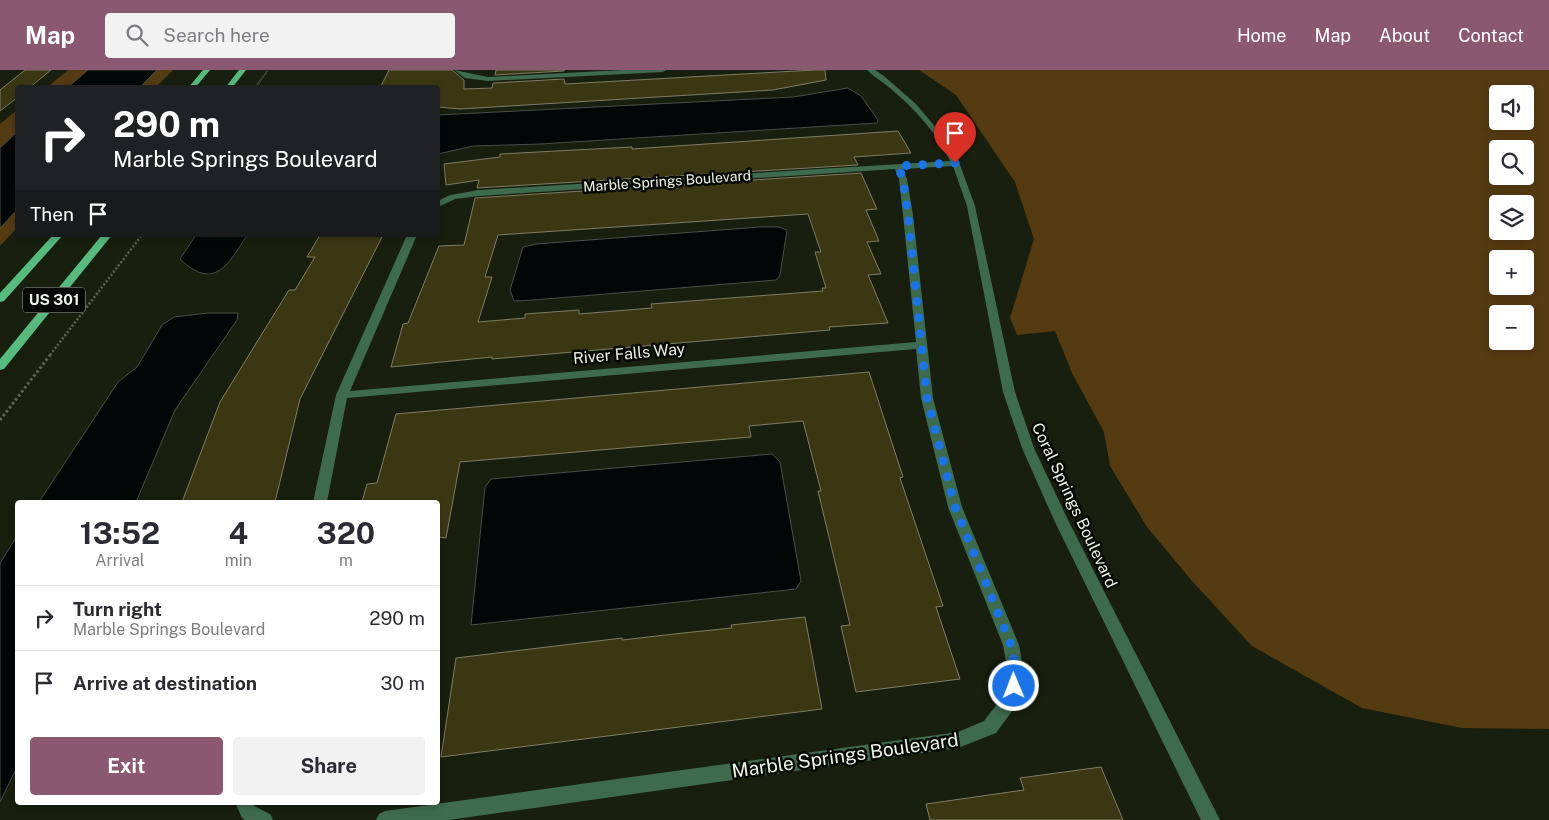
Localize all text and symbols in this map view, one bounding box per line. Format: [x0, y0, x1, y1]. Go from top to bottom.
search box [105, 13, 455, 58]
text: Map [25, 21, 75, 49]
icon: search [123, 21, 151, 49]
text: Search here [163, 24, 270, 46]
text: Home [1237, 25, 1287, 46]
text: Map [1315, 25, 1351, 46]
text: About [1379, 25, 1430, 46]
text: Contact [1458, 25, 1524, 46]
map controls [1489, 85, 1534, 350]
button: sound [1489, 85, 1534, 130]
text: 290 m [113, 104, 220, 145]
icon: right [30, 105, 95, 170]
pin [934, 112, 976, 163]
icon: arrive [941, 119, 969, 147]
button: search [1489, 140, 1534, 185]
text: Marble Springs Boulevard [113, 146, 378, 172]
street label: Marble Springs Boulevard [582, 167, 752, 195]
button: layers [1489, 195, 1534, 240]
icon: arrive [84, 200, 112, 228]
text: Then [30, 203, 74, 225]
button: + [1489, 250, 1534, 295]
road number: US 301 [23, 288, 85, 312]
button: − [1489, 305, 1534, 350]
street label: River Falls Way [572, 339, 686, 368]
street label: Coral Springs Boulevard [1028, 420, 1121, 591]
text: 13:52 [80, 515, 160, 551]
text: 4 [229, 515, 248, 551]
text: 320 [317, 515, 375, 551]
text: Arrival [95, 551, 145, 570]
text: min [225, 551, 252, 570]
text: m [339, 551, 353, 570]
text: Turn right [73, 598, 162, 620]
icon: right [30, 604, 58, 632]
text: 290 m [369, 607, 425, 629]
text: Marble Springs Boulevard [73, 620, 265, 639]
position arrow [987, 659, 1039, 711]
icon: arrive [30, 669, 58, 697]
text: Arrive at destination [73, 672, 257, 694]
text: 30 m [380, 672, 425, 694]
street label: Marble Springs Boulevard [730, 728, 960, 782]
button: Exit [30, 737, 223, 795]
button: Share [233, 737, 425, 795]

